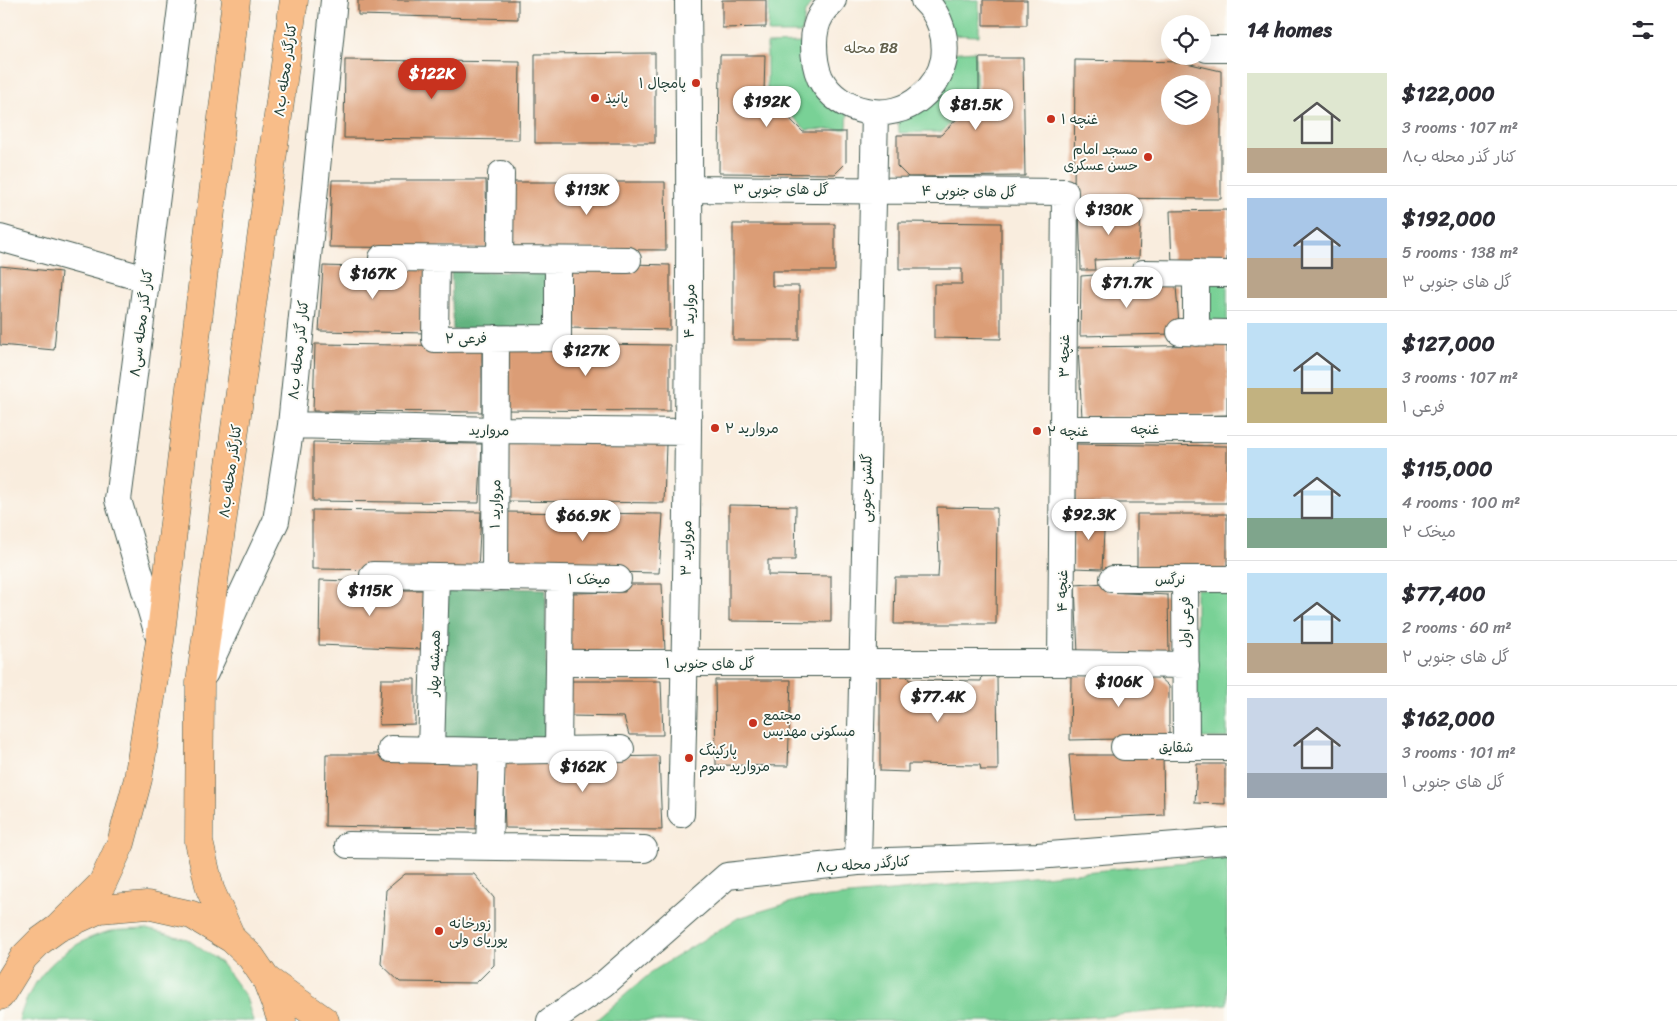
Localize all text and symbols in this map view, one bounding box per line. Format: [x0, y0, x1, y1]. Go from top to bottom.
text: 14 homes [1247, 11, 1332, 49]
map controls [1161, 15, 1211, 125]
button: locate [1161, 15, 1211, 65]
icon: filters [1629, 16, 1657, 44]
street label: کنارگذر محله ب۸ [267, 22, 304, 119]
district label: محله B8 [844, 35, 898, 61]
pin: $122K [397, 58, 467, 100]
text: $122K [409, 59, 455, 88]
place label: پامچال ۱ [639, 71, 686, 96]
button: layers [1161, 75, 1211, 125]
text: $122,000 [1402, 75, 1495, 113]
marker: پامچال ۱ [690, 77, 702, 89]
place label: پانیذ [605, 86, 628, 111]
pin: $192K [732, 86, 802, 128]
text: $192K [744, 87, 790, 116]
pin: $81.5K [935, 88, 1017, 131]
text: $81.5K [950, 90, 1002, 119]
marker: پانیذ [589, 92, 601, 104]
icon: home [1287, 93, 1347, 153]
place label: غنچه ۱ [1061, 107, 1098, 132]
marker: غنچه ۱ [1045, 113, 1057, 125]
text: 3 rooms · 107 m² [1402, 113, 1518, 142]
place label: مسجد امام حسن عسکری [1063, 137, 1138, 178]
text: کنار گذر محله ب۸ [1402, 142, 1516, 171]
marker: مسجد امام حسن عسکری [1142, 151, 1154, 163]
pin: $113K [552, 174, 622, 216]
text: $113K [565, 175, 609, 204]
street label: گل های جنوبی ۳ [733, 177, 829, 202]
street label: گل های جنوبی ۴ [921, 178, 1017, 205]
pin: $130K [1074, 194, 1144, 236]
text: $130K [1086, 195, 1132, 224]
text: $192,000 [1402, 200, 1496, 238]
icon: home [1287, 218, 1347, 278]
text: 5 rooms · 138 m² [1402, 238, 1518, 267]
pin: $167K [338, 258, 408, 300]
text: $167K [350, 259, 396, 288]
pin: $71.7K [1086, 266, 1168, 309]
text: گل های جنوبی ۳ [1402, 267, 1512, 296]
street label: کنار گذر محله سی۸ [122, 268, 161, 378]
text: $71.7K [1102, 268, 1152, 297]
street label: مروارید ۴ [677, 283, 702, 339]
street label: کنار گذر محله ب۸ [281, 299, 316, 401]
text: $127,000 [1402, 325, 1495, 363]
street label: فرعی ۲ [445, 326, 487, 351]
pin: $127K [551, 334, 621, 377]
street label: غنچه ۳ [1052, 334, 1077, 378]
text: $127K [563, 336, 609, 365]
icon: home [1287, 343, 1347, 403]
text: 3 rooms · 107 m² [1402, 363, 1518, 392]
text: فرعی ۱ [1402, 392, 1445, 421]
place label: مروارید ۲ [725, 416, 779, 441]
street label: غنچه [1131, 417, 1159, 442]
street label: مروارید [468, 418, 510, 443]
place label: غنچه ۲ [1047, 419, 1089, 444]
marker: مروارید ۲ [709, 422, 721, 434]
street label: کنارگذر محله ب۸ [212, 423, 249, 520]
marker: غنچه ۲ [1031, 425, 1043, 437]
text: $115,000 [1402, 450, 1492, 488]
street label: گلشن جنوبی [853, 453, 880, 523]
icon: home [1287, 468, 1347, 528]
street label: مروارید ۱ [483, 479, 508, 529]
text: 4 rooms · 100 m² [1402, 488, 1520, 517]
pin: $92.3K [1048, 498, 1130, 541]
pin: $66.9K [542, 500, 624, 542]
text: $92.3K [1062, 500, 1116, 529]
text: $66.9K [556, 501, 610, 530]
text: میخک ۲ [1402, 517, 1456, 546]
street label: مروارید ۳ [674, 520, 699, 576]
street label: میخک ۱ [568, 567, 610, 592]
street label: نرگس [1155, 567, 1185, 592]
street label: غنچه ۴ [1050, 570, 1075, 612]
pin: $115K [335, 574, 405, 617]
text: $77,400 [1402, 575, 1485, 613]
text: $115K [348, 576, 392, 605]
icon: home [1287, 593, 1347, 653]
street label: فرعی اول [1173, 596, 1198, 648]
text: 2 rooms · 60 m² [1402, 613, 1512, 642]
street label: همیشه بهار [421, 629, 448, 698]
text: گل های جنوبی ۲ [1402, 642, 1510, 671]
street label: گل های جنوبی ۱ [665, 651, 755, 676]
pin: $106K [1084, 666, 1154, 708]
text: $106K [1096, 667, 1142, 696]
pin: $77.4K [897, 680, 979, 723]
text: $77.4K [911, 682, 965, 711]
text: $162,000 [1402, 700, 1495, 738]
place label: مجتمع مسکونی مهدیس [763, 703, 855, 744]
marker: مجتمع مسکونی مهدیس [747, 717, 759, 729]
icon: home [1287, 718, 1347, 778]
street label: شقایق [1159, 735, 1193, 760]
place label: پارکینگ مروارید سوم [699, 738, 770, 779]
text: 3 rooms · 101 m² [1402, 738, 1516, 767]
pin: $162K [548, 750, 618, 793]
text: $162K [560, 752, 606, 781]
marker: پارکینگ مروارید سوم [683, 752, 695, 764]
text: گل های جنوبی ۱ [1402, 767, 1505, 796]
street label: کنارگذر محله ب۸ [815, 849, 911, 880]
place label: زورخانه پوریای ولی [449, 911, 508, 952]
marker: زورخانه پوریای ولی [433, 925, 445, 937]

